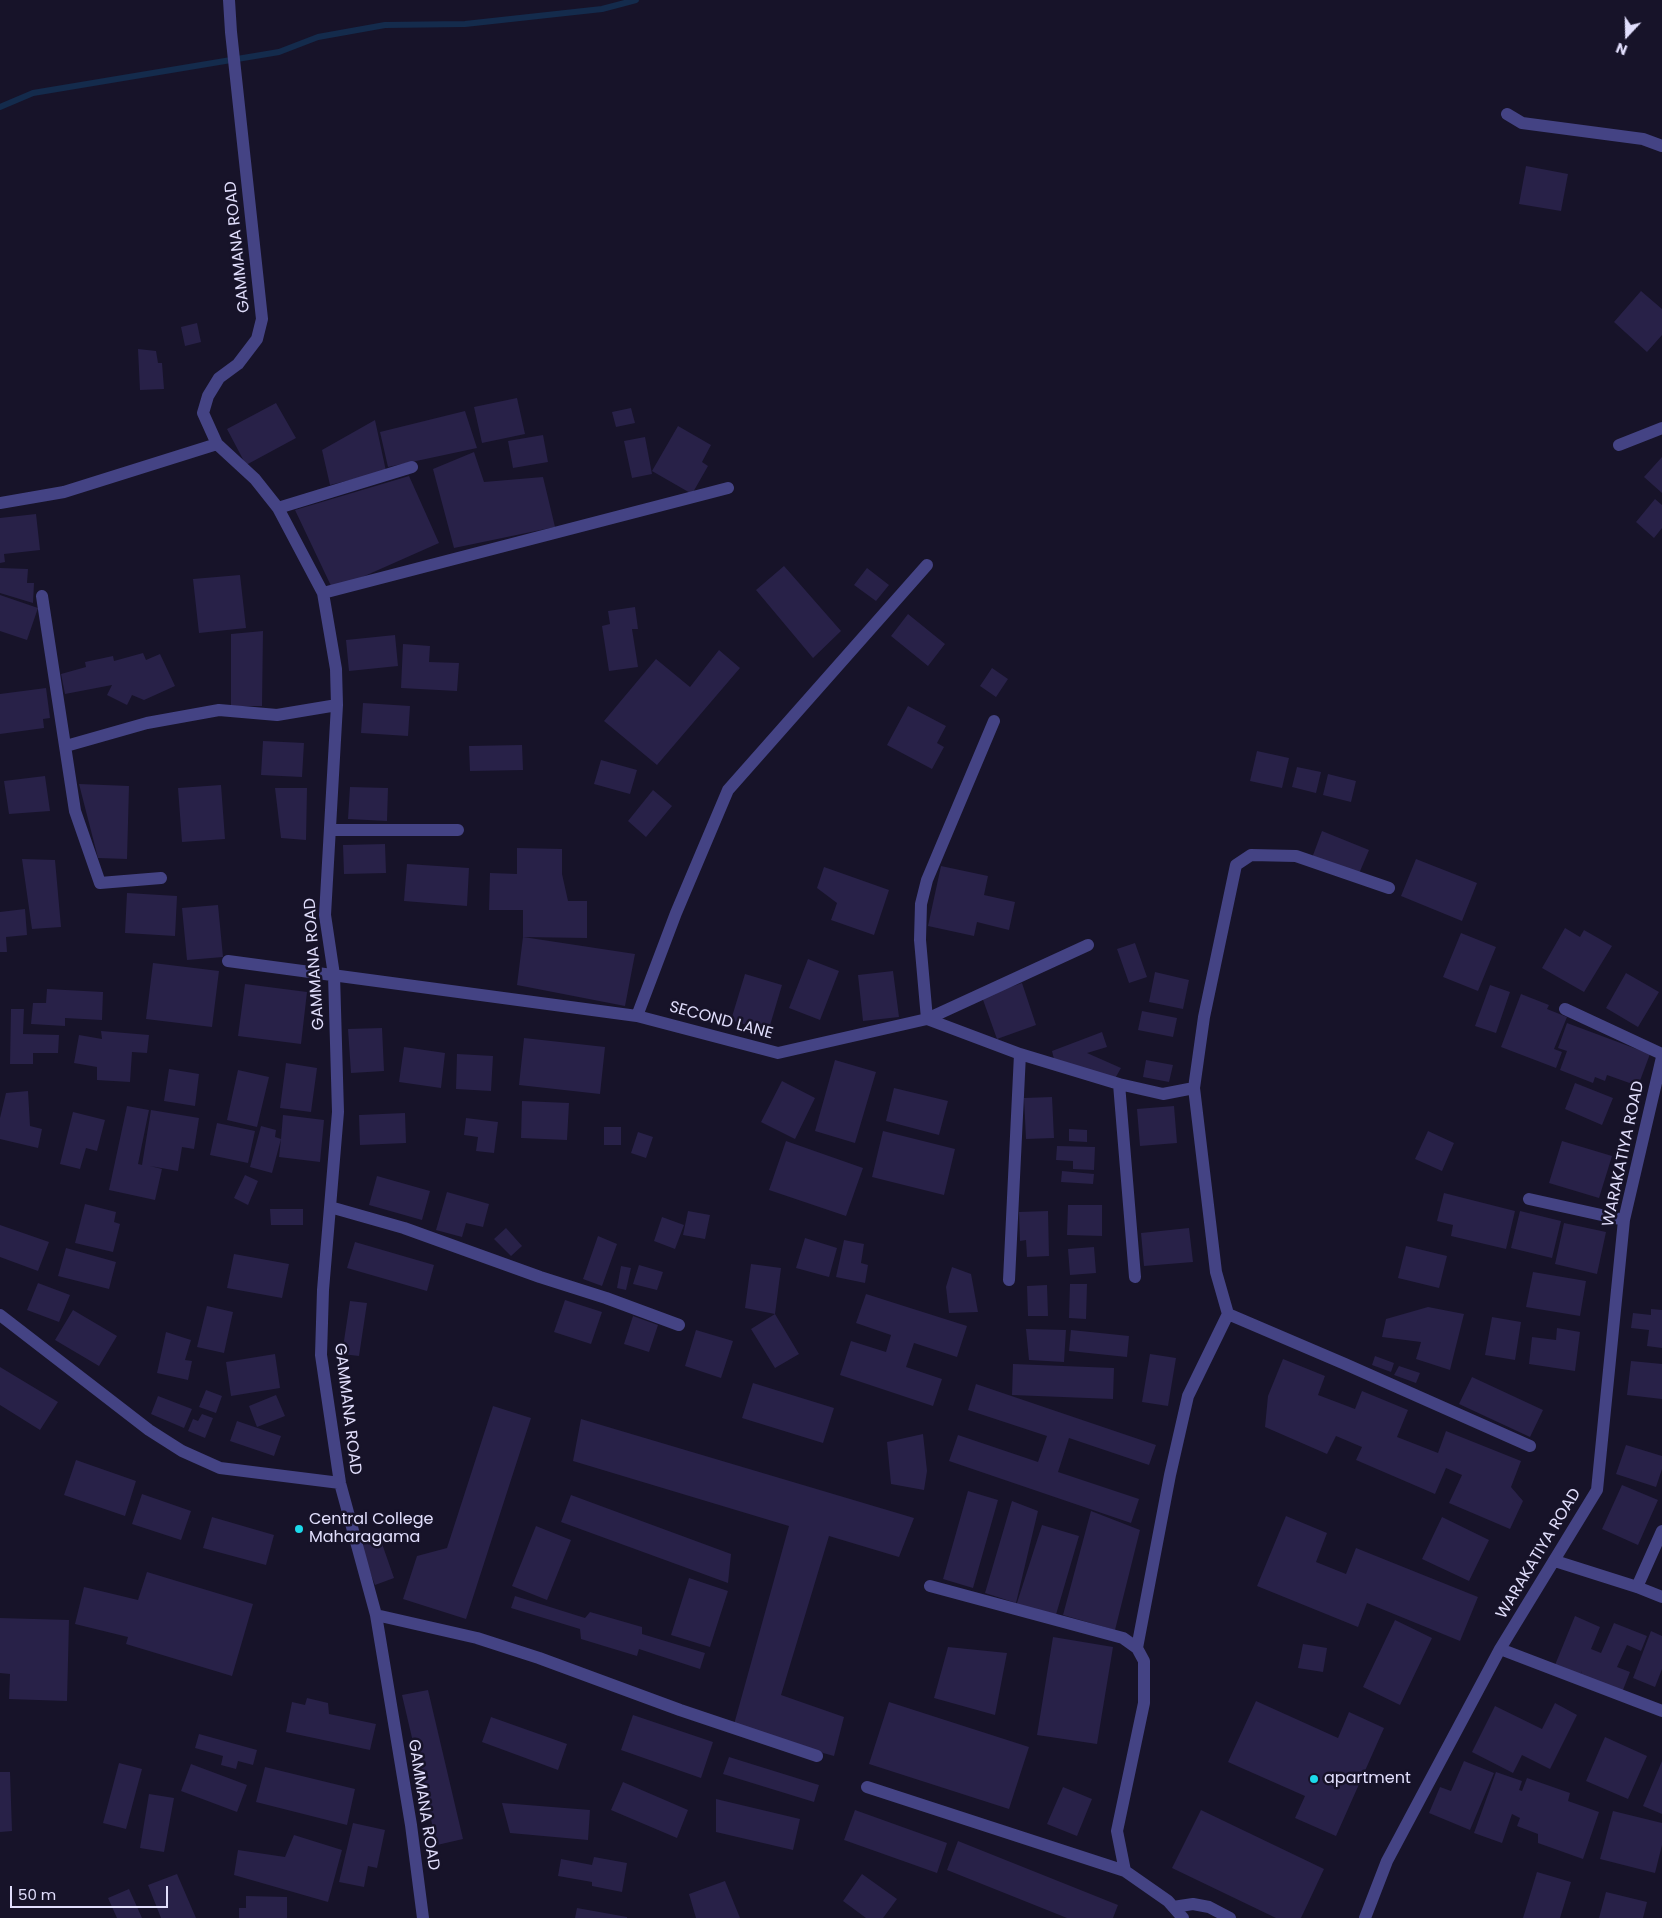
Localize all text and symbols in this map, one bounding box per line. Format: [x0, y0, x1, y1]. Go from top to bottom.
north arrow [1602, 10, 1652, 60]
text: N [1613, 38, 1630, 60]
street label: GAMMANA ROAD [222, 180, 254, 314]
street label: GAMMANA ROAD [301, 897, 329, 1031]
street label: SECOND LANE [667, 998, 775, 1044]
street label: WARAKATIYA ROAD [1599, 1079, 1649, 1229]
street label: GAMMANA ROAD [329, 1342, 365, 1476]
street label: WARAKATIYA ROAD [1492, 1485, 1586, 1623]
place label: Central College Maharagama [309, 1510, 433, 1548]
marker: Central College Maharagama [293, 1523, 305, 1535]
street label: GAMMANA ROAD [403, 1738, 443, 1872]
place label: apartment [1324, 1769, 1411, 1789]
marker: apartment [1308, 1773, 1320, 1785]
scale bar [12, 1876, 170, 1908]
text: 50 m [18, 1884, 56, 1905]

